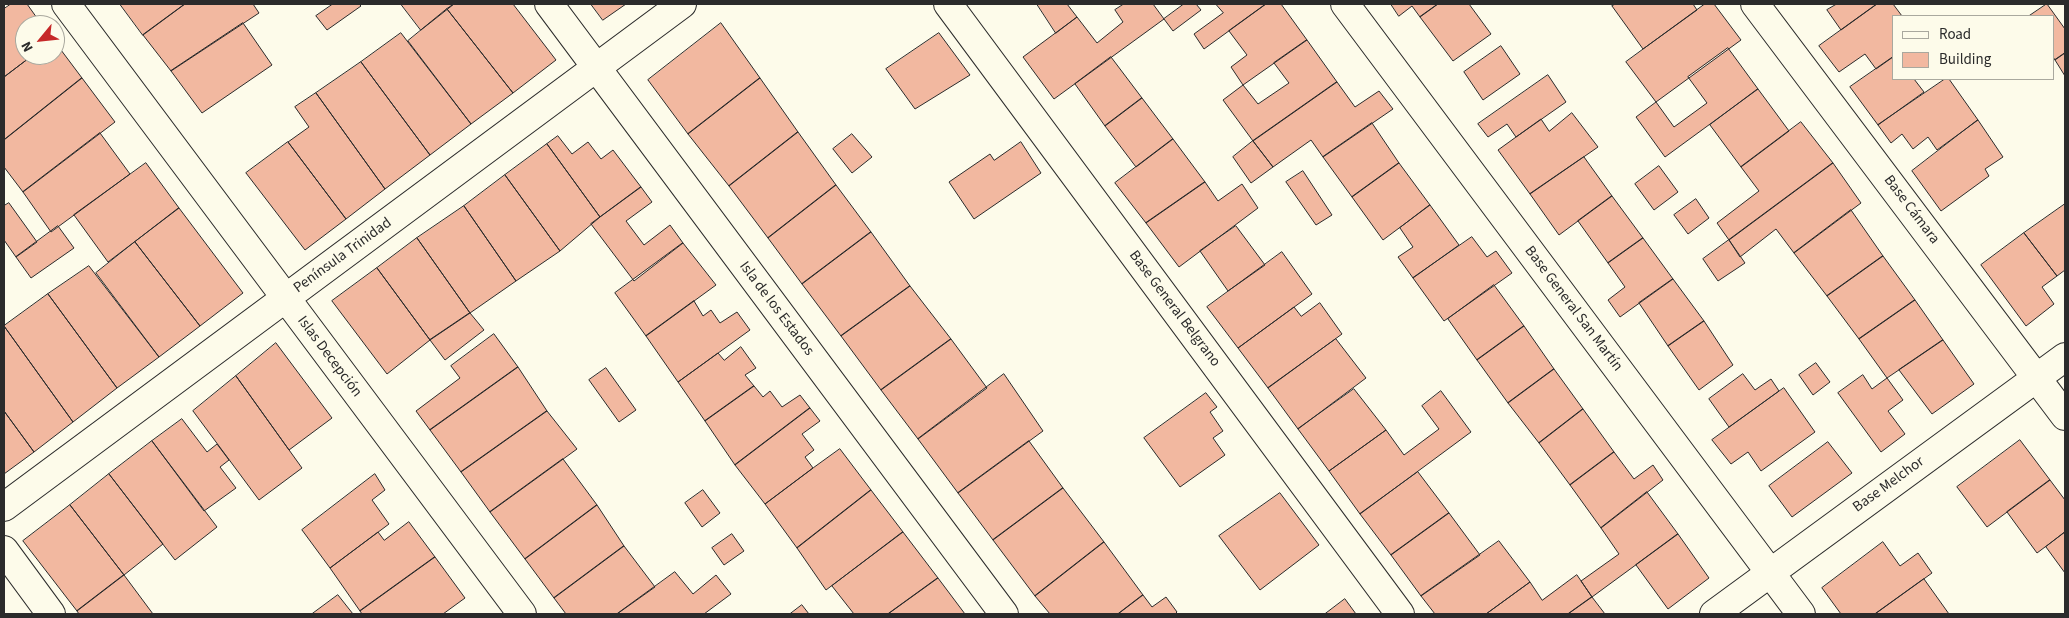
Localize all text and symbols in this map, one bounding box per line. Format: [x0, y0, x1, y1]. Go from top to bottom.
north arrow [15, 15, 65, 65]
legend [1892, 15, 2054, 80]
text: Road [1939, 24, 1971, 45]
text: N [17, 38, 39, 55]
text: Building [1939, 49, 1991, 70]
street label: Base Cámara [1879, 172, 1943, 248]
street label: Península Trinidad [290, 214, 396, 298]
street label: Base General San Martín [1520, 243, 1626, 375]
street label: Base General Belgrano [1124, 247, 1224, 371]
street label: Isla de los Estados [735, 258, 817, 360]
street label: Islas Decepción [293, 313, 365, 401]
street label: Base Melchor [1850, 453, 1928, 517]

